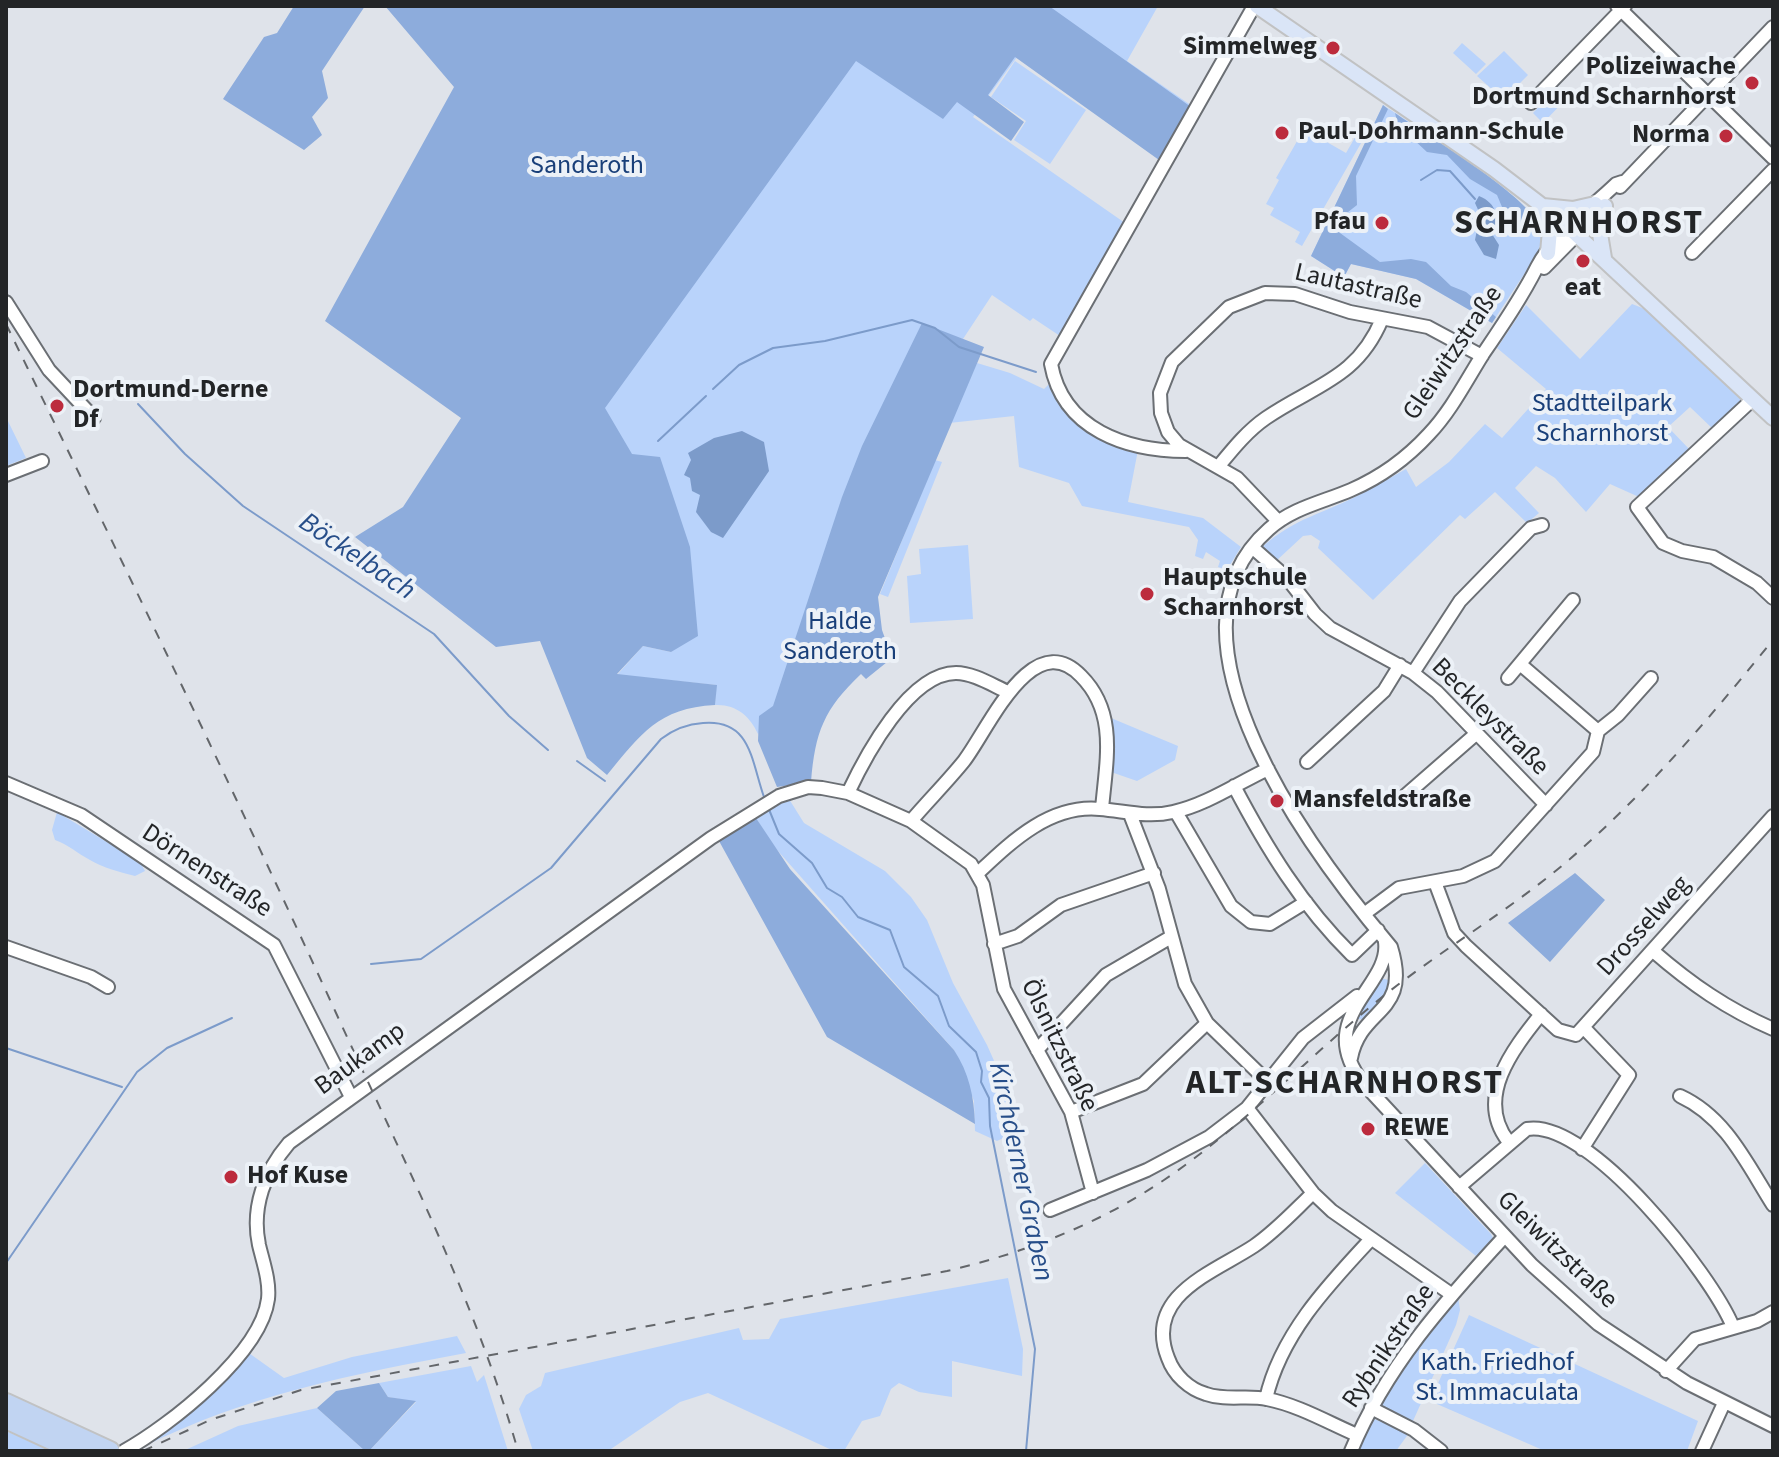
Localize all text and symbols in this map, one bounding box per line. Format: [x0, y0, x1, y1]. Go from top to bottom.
place label: Simmelweg [1183, 32, 1317, 64]
marker: Simmelweg [1324, 39, 1342, 57]
place label: Polizeiwache Dortmund Scharnhorst [1472, 52, 1736, 114]
marker: Polizeiwache Dortmund Scharnhorst [1743, 74, 1761, 92]
place label: Paul-Dohrmann-Schule [1298, 117, 1564, 149]
place label: Norma [1632, 120, 1710, 152]
marker: Paul-Dohrmann-Schule [1273, 124, 1291, 142]
marker: Norma [1717, 127, 1735, 145]
park label: Sanderoth [530, 151, 644, 183]
district label: SCHARNHORST [1454, 206, 1704, 246]
place label: Pfau [1314, 207, 1366, 239]
marker: Pfau [1373, 214, 1391, 232]
marker: eat [1574, 252, 1592, 270]
street label: Lautastraße [1291, 258, 1425, 318]
place label: eat [1565, 273, 1601, 305]
street label: Gleiwitzstraße [1398, 281, 1510, 427]
place label: Dortmund-Derne Df [73, 375, 268, 436]
park label: Stadtteilpark Scharnhorst [1532, 389, 1672, 450]
marker: Dortmund-Derne Df [48, 397, 66, 415]
water label: Böckelbach [292, 507, 420, 609]
place label: Hauptschule Scharnhorst [1163, 563, 1307, 624]
marker: Hauptschule Scharnhorst [1138, 585, 1156, 603]
park label: Halde Sanderoth [783, 607, 897, 668]
street label: Beckleystraße [1424, 653, 1554, 783]
place label: Mansfeldstraße [1293, 785, 1471, 817]
marker: Mansfeldstraße [1268, 792, 1286, 810]
street label: Dörnenstraße [135, 818, 277, 926]
street label: Drosselweg [1592, 870, 1698, 984]
street label: Ölsnitzstraße [1012, 975, 1104, 1117]
street label: Baukamp [310, 1017, 412, 1103]
water label: Kirchderner Graben [979, 1059, 1059, 1285]
district label: ALT-SCHARNHORST [1186, 1066, 1504, 1106]
place label: REWE [1384, 1113, 1450, 1145]
marker: REWE [1359, 1120, 1377, 1138]
place label: Hof Kuse [247, 1161, 348, 1193]
marker: Hof Kuse [222, 1168, 240, 1186]
street label: Gleiwitzstraße [1489, 1186, 1623, 1316]
street label: Rybnikstraße [1337, 1279, 1443, 1415]
park label: Kath. Friedhof St. Immaculata [1415, 1348, 1579, 1410]

